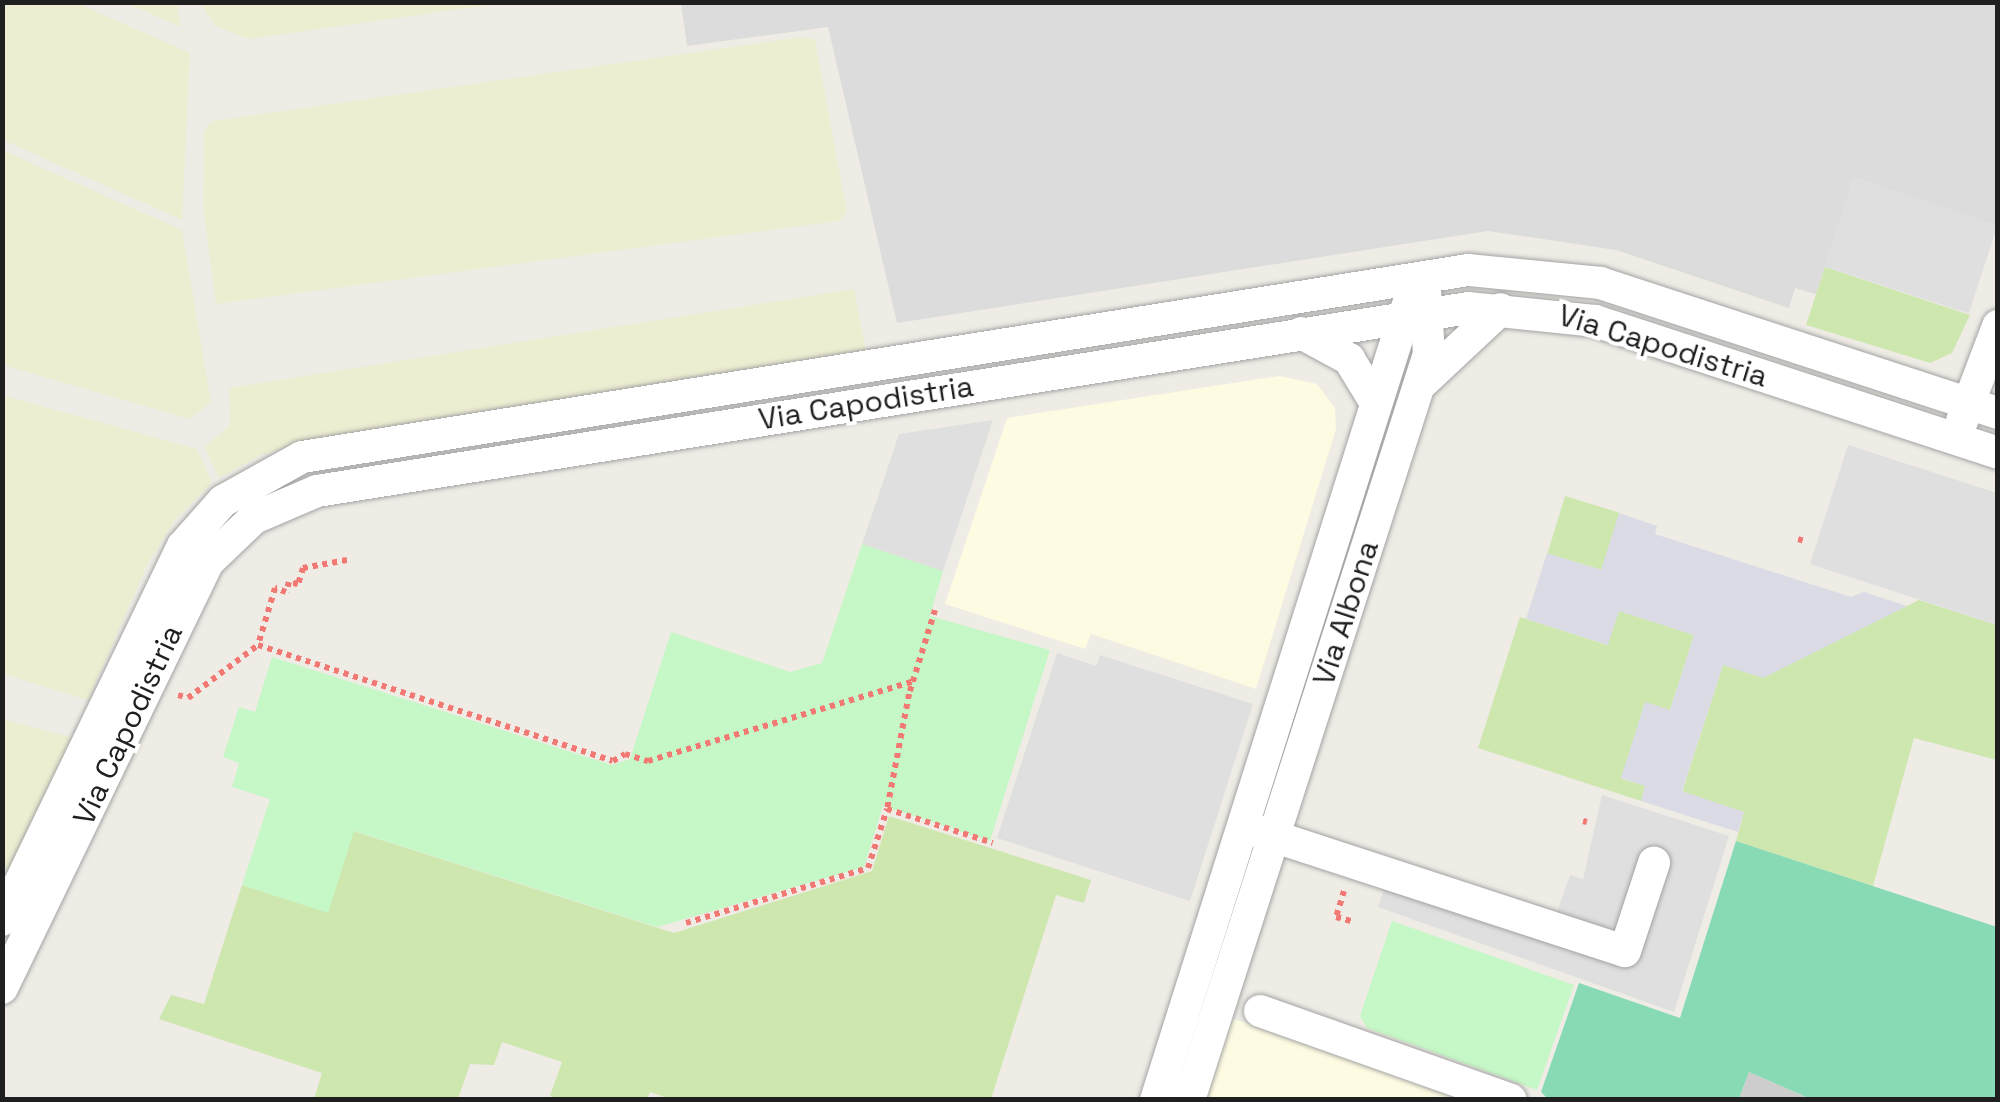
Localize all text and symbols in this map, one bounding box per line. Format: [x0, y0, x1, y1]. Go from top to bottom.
street label: Via Capodistria [1554, 297, 1772, 395]
street label: Via Capodistria [756, 368, 976, 438]
street label: Via Albona [1306, 536, 1386, 690]
street label: Via Capodistria [66, 619, 190, 831]

